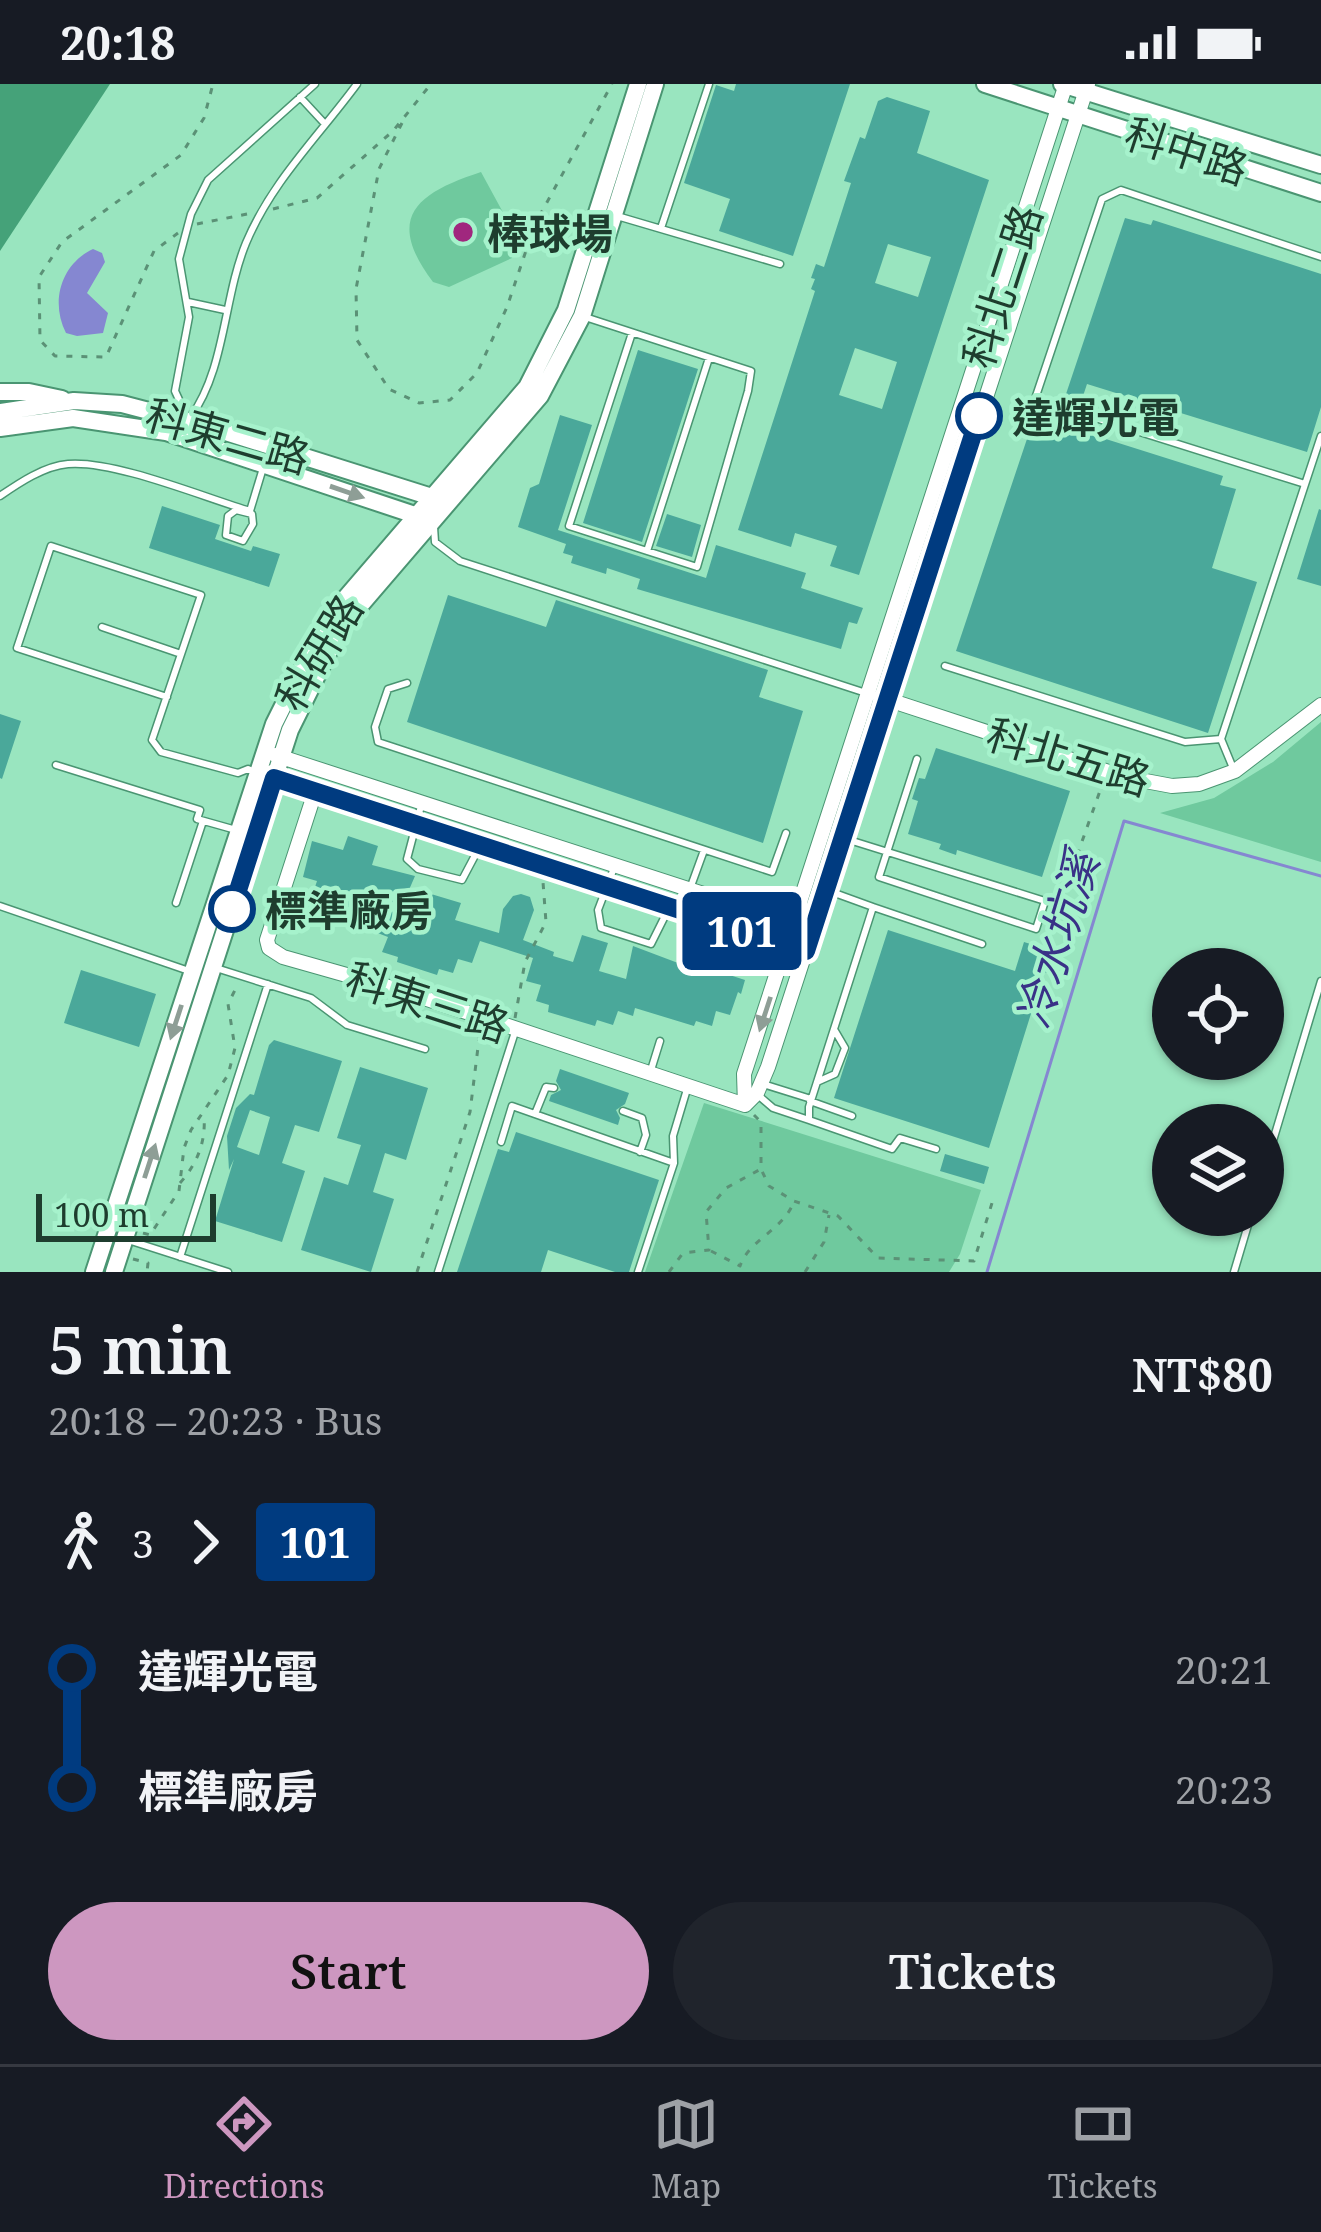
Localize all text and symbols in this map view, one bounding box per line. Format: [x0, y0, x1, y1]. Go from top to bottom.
text: 20:18 [60, 12, 175, 73]
street label: 科中路 [1118, 103, 1256, 197]
street label: 科北二路 [948, 197, 1054, 375]
place label: 棒球場 [487, 204, 613, 261]
marker: 棒球場 [450, 219, 476, 245]
street label: 科東二路 [139, 384, 317, 486]
place label: 達輝光電 [1012, 388, 1180, 445]
marker: 達輝光電 [957, 394, 1001, 438]
one-way arrow [329, 484, 366, 503]
street label: 科研路 [261, 583, 375, 721]
street label: 科北五路 [980, 704, 1158, 808]
water label: 冷水坑溪 [1001, 839, 1113, 1035]
place label: 標準廠房 [265, 881, 433, 938]
marker: 標準廠房 [210, 887, 254, 931]
line badge: 101 [673, 892, 811, 970]
text: 101 [706, 902, 778, 959]
street label: 科東三路 [339, 948, 517, 1054]
map controls [1152, 948, 1284, 1236]
button: locate [1152, 948, 1284, 1080]
one-way arrow [755, 996, 774, 1033]
one-way arrow [166, 1004, 185, 1041]
button: layers [1152, 1104, 1284, 1236]
one-way arrow [142, 1142, 161, 1179]
scale bar [36, 1188, 216, 1241]
text: 100 m [54, 1192, 149, 1237]
text: 5 min [48, 1303, 232, 1393]
text: NT$80 [1132, 1344, 1273, 1405]
text: 20:18 – 20:23 · Bus [48, 1393, 382, 1446]
icon: walk [48, 1509, 114, 1575]
icon: forward [172, 1509, 238, 1575]
text: 101 [280, 1513, 351, 1570]
text: 3 [132, 1516, 154, 1569]
text: 達輝光電 [138, 1640, 318, 1701]
text: 20:21 [1175, 1642, 1273, 1695]
text: 標準廠房 [138, 1760, 318, 1821]
text: 20:23 [1175, 1762, 1273, 1815]
button: Start [48, 1902, 649, 2040]
button: Tickets [673, 1902, 1273, 2040]
tab: Directions [163, 2091, 325, 2208]
tab: Map [651, 2091, 721, 2208]
tab: Tickets [1048, 2091, 1158, 2208]

